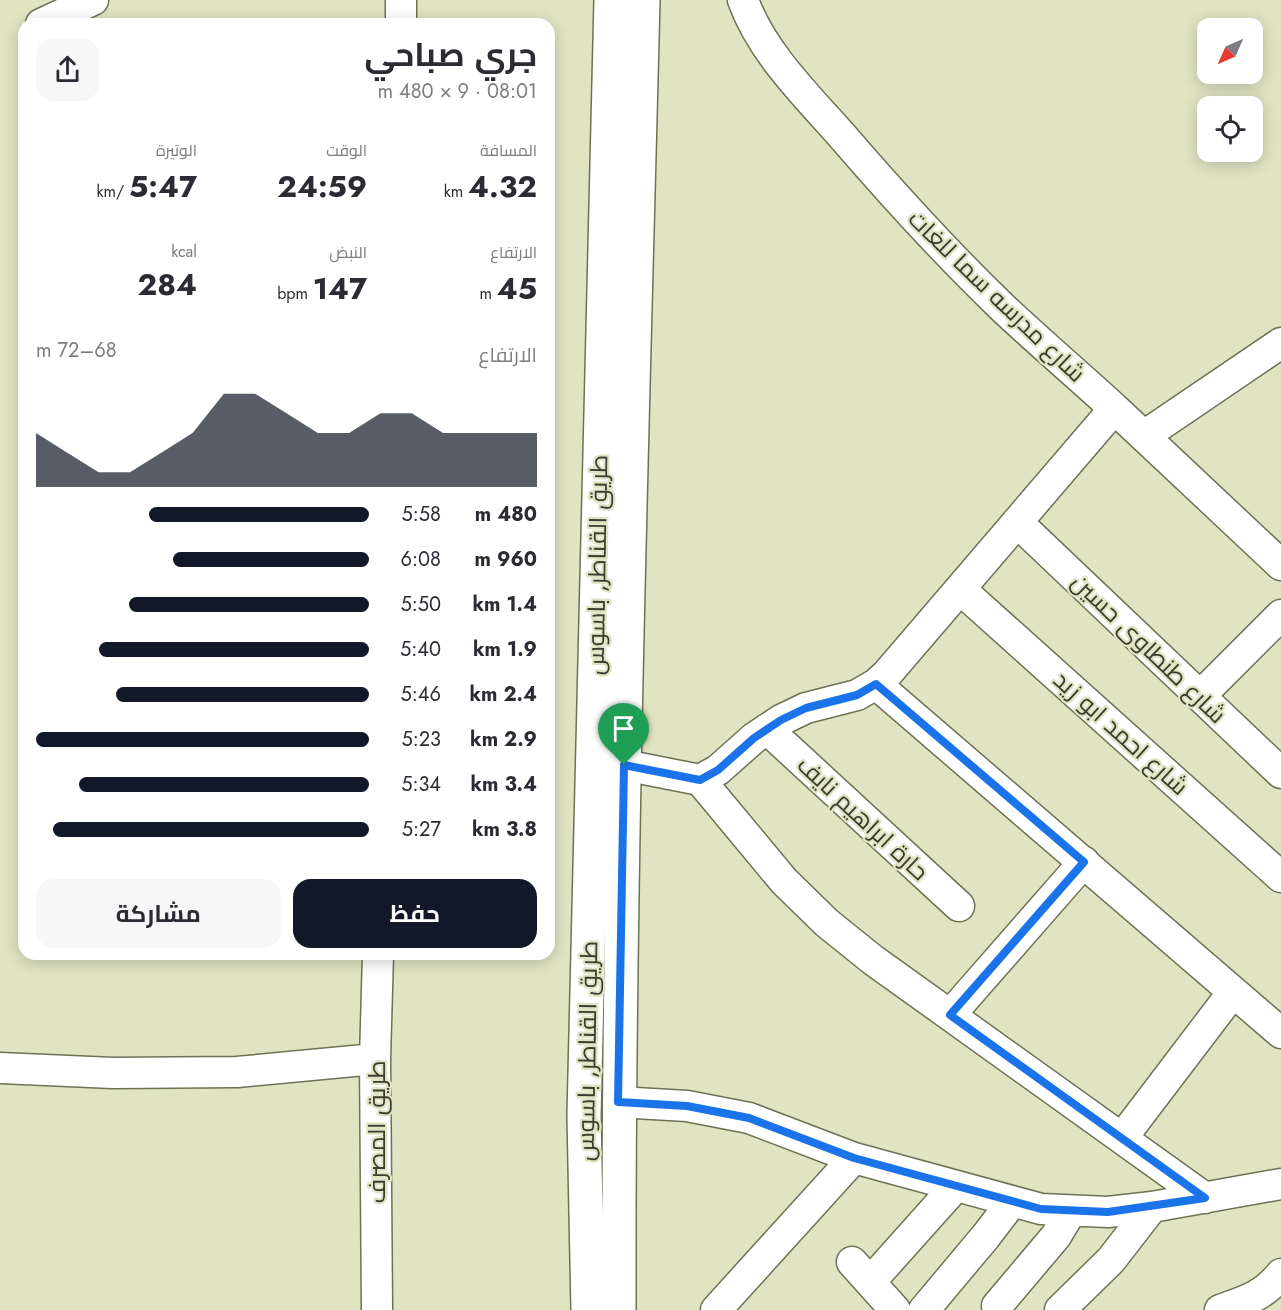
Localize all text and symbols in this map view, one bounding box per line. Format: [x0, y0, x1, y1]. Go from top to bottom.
north arrow [1197, 18, 1263, 84]
map controls [1197, 18, 1263, 162]
text: جري صباحي [364, 31, 537, 78]
button: share [36, 38, 99, 101]
text: 08:01 · 9 × 480 m [377, 77, 537, 106]
button: locate [1197, 96, 1263, 162]
text: الوتيرة [156, 139, 197, 162]
text: الوقت [326, 139, 367, 162]
text: المسافة [480, 139, 537, 162]
text: 5:47 [129, 165, 197, 208]
text: 24:59 [277, 165, 367, 208]
text: 4.32 [468, 165, 537, 208]
text: /km [96, 180, 129, 203]
text: km [444, 180, 468, 203]
street label: شارع مدرسه سما للغات [900, 202, 1094, 390]
text: kcal [171, 240, 197, 263]
text: النبض [329, 241, 367, 264]
text: الارتفاع [490, 241, 537, 264]
text: 284 [138, 263, 197, 306]
text: 147 [313, 267, 367, 310]
text: 45 [497, 267, 537, 310]
text: bpm [277, 282, 313, 305]
text: m [479, 282, 497, 305]
text: 68–72 m [36, 336, 117, 365]
text: الارتفاع [478, 341, 537, 370]
street label: طريق القناطر, باسوس [578, 454, 616, 676]
text: 5:58 [402, 500, 441, 529]
text: 480 m [475, 500, 537, 529]
text: 6:08 [401, 545, 441, 574]
text: 960 m [475, 545, 537, 574]
street label: شارع طنطاوى حسين [1064, 565, 1234, 731]
text: 5:50 [400, 590, 441, 619]
text: 1.4 km [472, 590, 537, 619]
text: 5:40 [400, 635, 441, 664]
text: 1.9 km [473, 635, 537, 664]
street label: شارع احمد ابو زيد [1046, 663, 1196, 803]
text: 5:46 [401, 680, 441, 709]
text: 2.4 km [470, 680, 537, 709]
pin [598, 703, 649, 765]
icon: arrive [607, 712, 640, 745]
text: 5:23 [401, 725, 441, 754]
text: 2.9 km [470, 725, 537, 754]
street label: حارة ابراهيم نايف [789, 748, 937, 888]
text: 5:34 [401, 770, 441, 799]
text: 3.4 km [471, 770, 537, 799]
text: 5:27 [402, 815, 441, 844]
text: 3.8 km [472, 815, 537, 844]
button: مشاركة [36, 879, 281, 948]
button: حفظ [293, 879, 537, 948]
street label: طريق القناطر, باسوس [568, 940, 606, 1162]
street label: طريق المصرف [359, 1061, 394, 1203]

